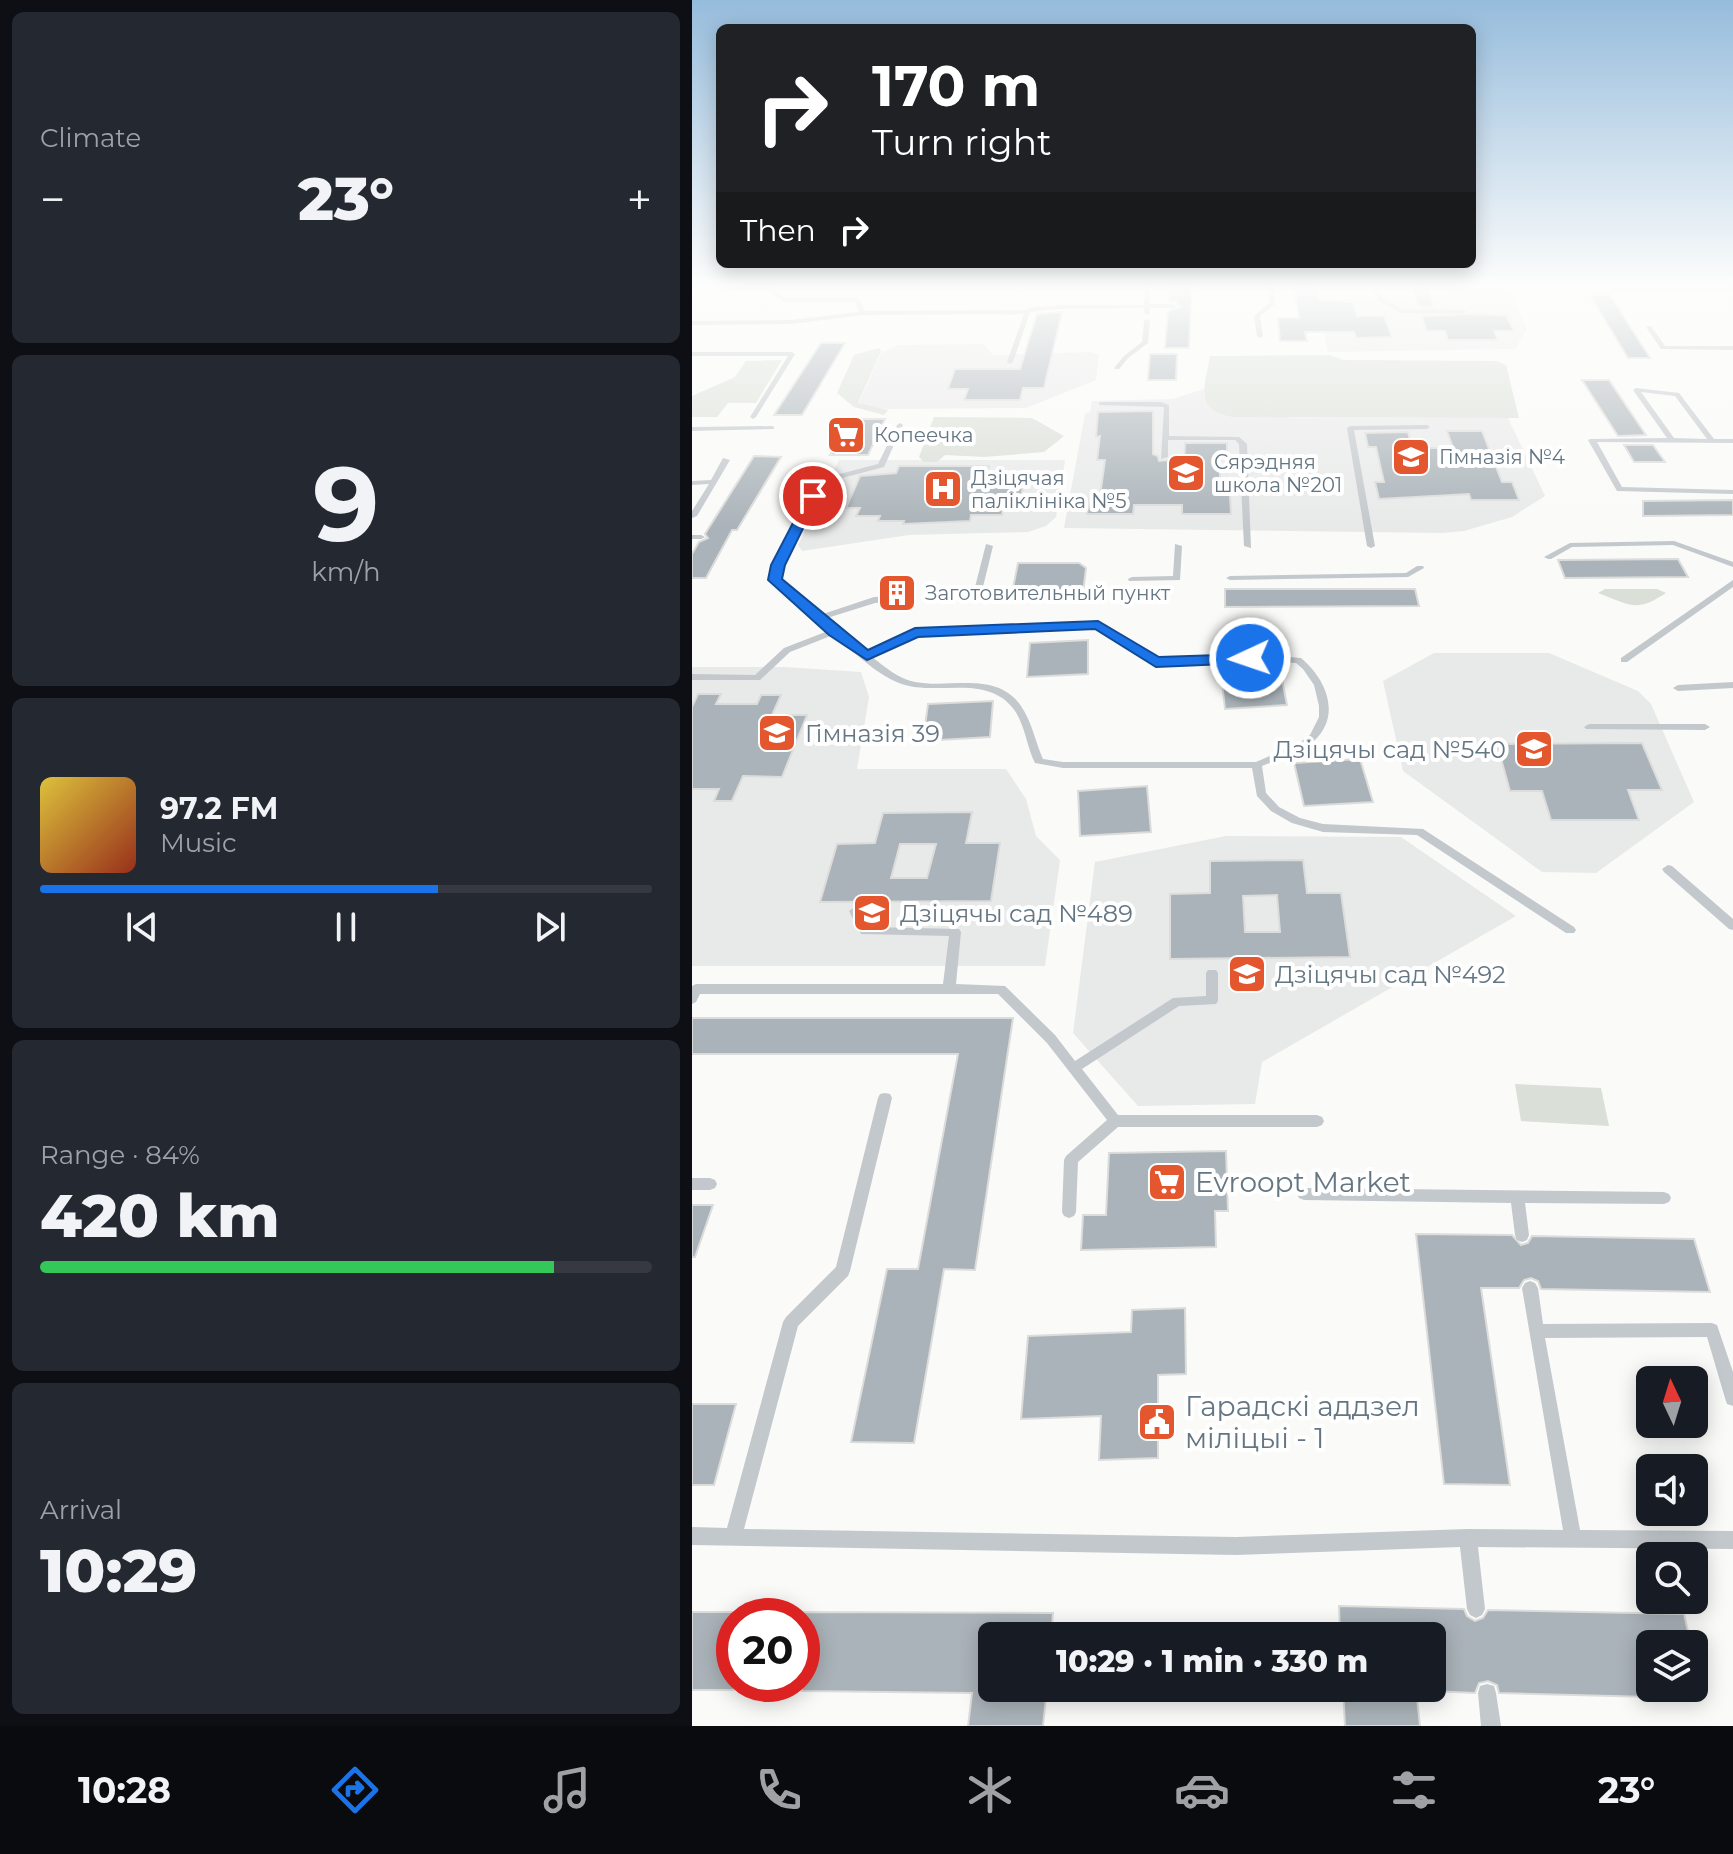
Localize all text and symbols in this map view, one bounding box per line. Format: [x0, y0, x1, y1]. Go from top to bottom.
text: 170 m [872, 52, 1040, 120]
icon: right [740, 56, 844, 160]
text: Turn right [872, 120, 1052, 164]
text: Climate [40, 122, 141, 154]
text: 23° [298, 162, 394, 235]
text: − [40, 172, 65, 226]
text: + [627, 172, 652, 226]
icon: right [832, 208, 876, 252]
text: Then [740, 212, 816, 249]
supermarket icon: Копеечка [825, 414, 867, 456]
place label: Копеечка [874, 423, 973, 447]
school or university icon: Гімназія №4 [1390, 436, 1432, 478]
text: 9 [313, 440, 379, 567]
place label: Гімназія №4 [1439, 445, 1565, 469]
place label: Сярэдняя школа №201 [1214, 450, 1342, 497]
school or university icon: Сярэдняя школа №201 [1165, 452, 1207, 494]
pin [779, 462, 847, 530]
place label: Дзіцячая паліклініка №5 [971, 466, 1127, 513]
hospital icon: Дзіцячая паліклініка №5 [922, 468, 964, 510]
icon: arrive [791, 474, 835, 518]
text: km/h [311, 556, 381, 588]
building icon: Заготовительный пункт [876, 572, 918, 614]
place label: Заготовительный пункт [925, 581, 1171, 605]
position arrow [1208, 616, 1292, 700]
school or university icon: Гімназія 39 [756, 712, 798, 754]
place label: Гімназія 39 [805, 719, 940, 748]
school or university icon: Дзіцячы сад №540 [1513, 728, 1555, 770]
place label: Дзіцячы сад №540 [1274, 735, 1506, 764]
text: 97.2 FM [160, 790, 278, 827]
text: Music [160, 827, 237, 859]
school or university icon: Дзіцячы сад №489 [851, 892, 893, 934]
place label: Дзіцячы сад №489 [900, 899, 1133, 928]
icon: previous [120, 905, 164, 949]
icon: pause [324, 905, 368, 949]
icon: next [528, 905, 572, 949]
school or university icon: Дзіцячы сад №492 [1226, 953, 1268, 995]
place label: Дзіцячы сад №492 [1275, 960, 1506, 989]
text: Range · 84% [40, 1139, 200, 1171]
supermarket icon: Evroopt Market [1146, 1161, 1188, 1203]
place label: Evroopt Market [1195, 1165, 1411, 1199]
text: 420 km [40, 1179, 280, 1252]
north arrow [1636, 1366, 1708, 1438]
map controls [1636, 1366, 1708, 1702]
place label: Гарадскі аддзел міліцыі - 1 [1185, 1389, 1420, 1455]
public building icon: Гарадскі аддзел міліцыі - 1 [1136, 1401, 1178, 1443]
button: sound [1636, 1454, 1708, 1526]
text: Arrival [40, 1494, 122, 1526]
text: 10:29 [40, 1534, 197, 1607]
button: search [1636, 1542, 1708, 1614]
speed limit sign: 20 [716, 1598, 820, 1702]
button: layers [1636, 1630, 1708, 1702]
text: 10:29 · 1 min · 330 m [1056, 1643, 1368, 1680]
icon: directions [327, 1762, 383, 1818]
icon: music [539, 1762, 595, 1818]
icon: phone [751, 1762, 807, 1818]
icon: climate [962, 1762, 1018, 1818]
icon: car [1174, 1762, 1230, 1818]
icon: filters [1386, 1762, 1442, 1818]
text: 10:28 [78, 1768, 171, 1812]
text: 23° [1598, 1768, 1655, 1812]

